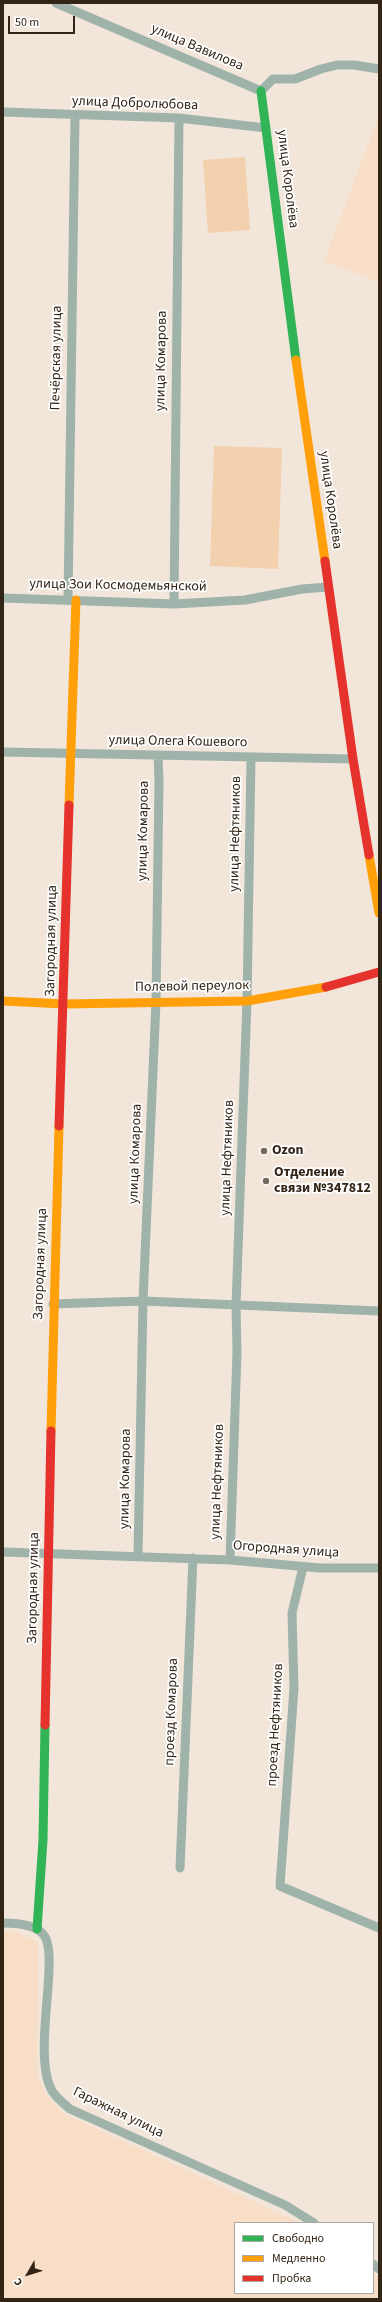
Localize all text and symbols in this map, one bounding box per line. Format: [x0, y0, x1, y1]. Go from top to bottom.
scale bar [10, 8, 77, 34]
text: 50 m [15, 14, 39, 31]
street label: улица Вавилова [148, 21, 246, 75]
street label: улица Добролюбова [72, 93, 198, 115]
street label: улица Королёва [273, 129, 301, 229]
street label: Печёрская улица [48, 305, 66, 411]
street label: улица Комарова [153, 311, 171, 411]
street label: улица Королёва [315, 450, 345, 550]
street label: улица Зои Космодемьянской [29, 576, 207, 596]
street label: улица Олега Кошевого [109, 732, 247, 752]
street label: улица Нефтяников [227, 776, 245, 892]
street label: улица Комарова [135, 781, 153, 881]
street label: Загородная улица [43, 885, 61, 997]
street label: Полевой переулок [135, 978, 249, 996]
street label: улица Нефтяников [218, 1100, 238, 1216]
street label: улица Комарова [126, 1103, 146, 1205]
place label: Ozon [272, 1143, 303, 1159]
marker: Ozon [259, 1146, 269, 1156]
place label: Отделение связи №347812 [274, 1165, 371, 1198]
marker: Отделение связи №347812 [261, 1176, 271, 1186]
street label: Загородная улица [31, 1208, 51, 1320]
street label: улица Нефтяников [208, 1424, 228, 1540]
street label: улица Комарова [117, 1429, 135, 1529]
street label: Загородная улица [25, 1532, 43, 1644]
street label: Огородная улица [232, 1538, 340, 1562]
street label: проезд Комарова [162, 1658, 182, 1766]
street label: проезд Нефтяников [264, 1663, 288, 1787]
street label: Гаражная улица [70, 2084, 166, 2142]
legend [234, 2222, 374, 2294]
text: Свободно [272, 2230, 324, 2247]
text: Медленно [272, 2250, 326, 2267]
north arrow [8, 2254, 48, 2294]
text: Пробка [272, 2270, 311, 2287]
text: С [10, 2275, 26, 2289]

